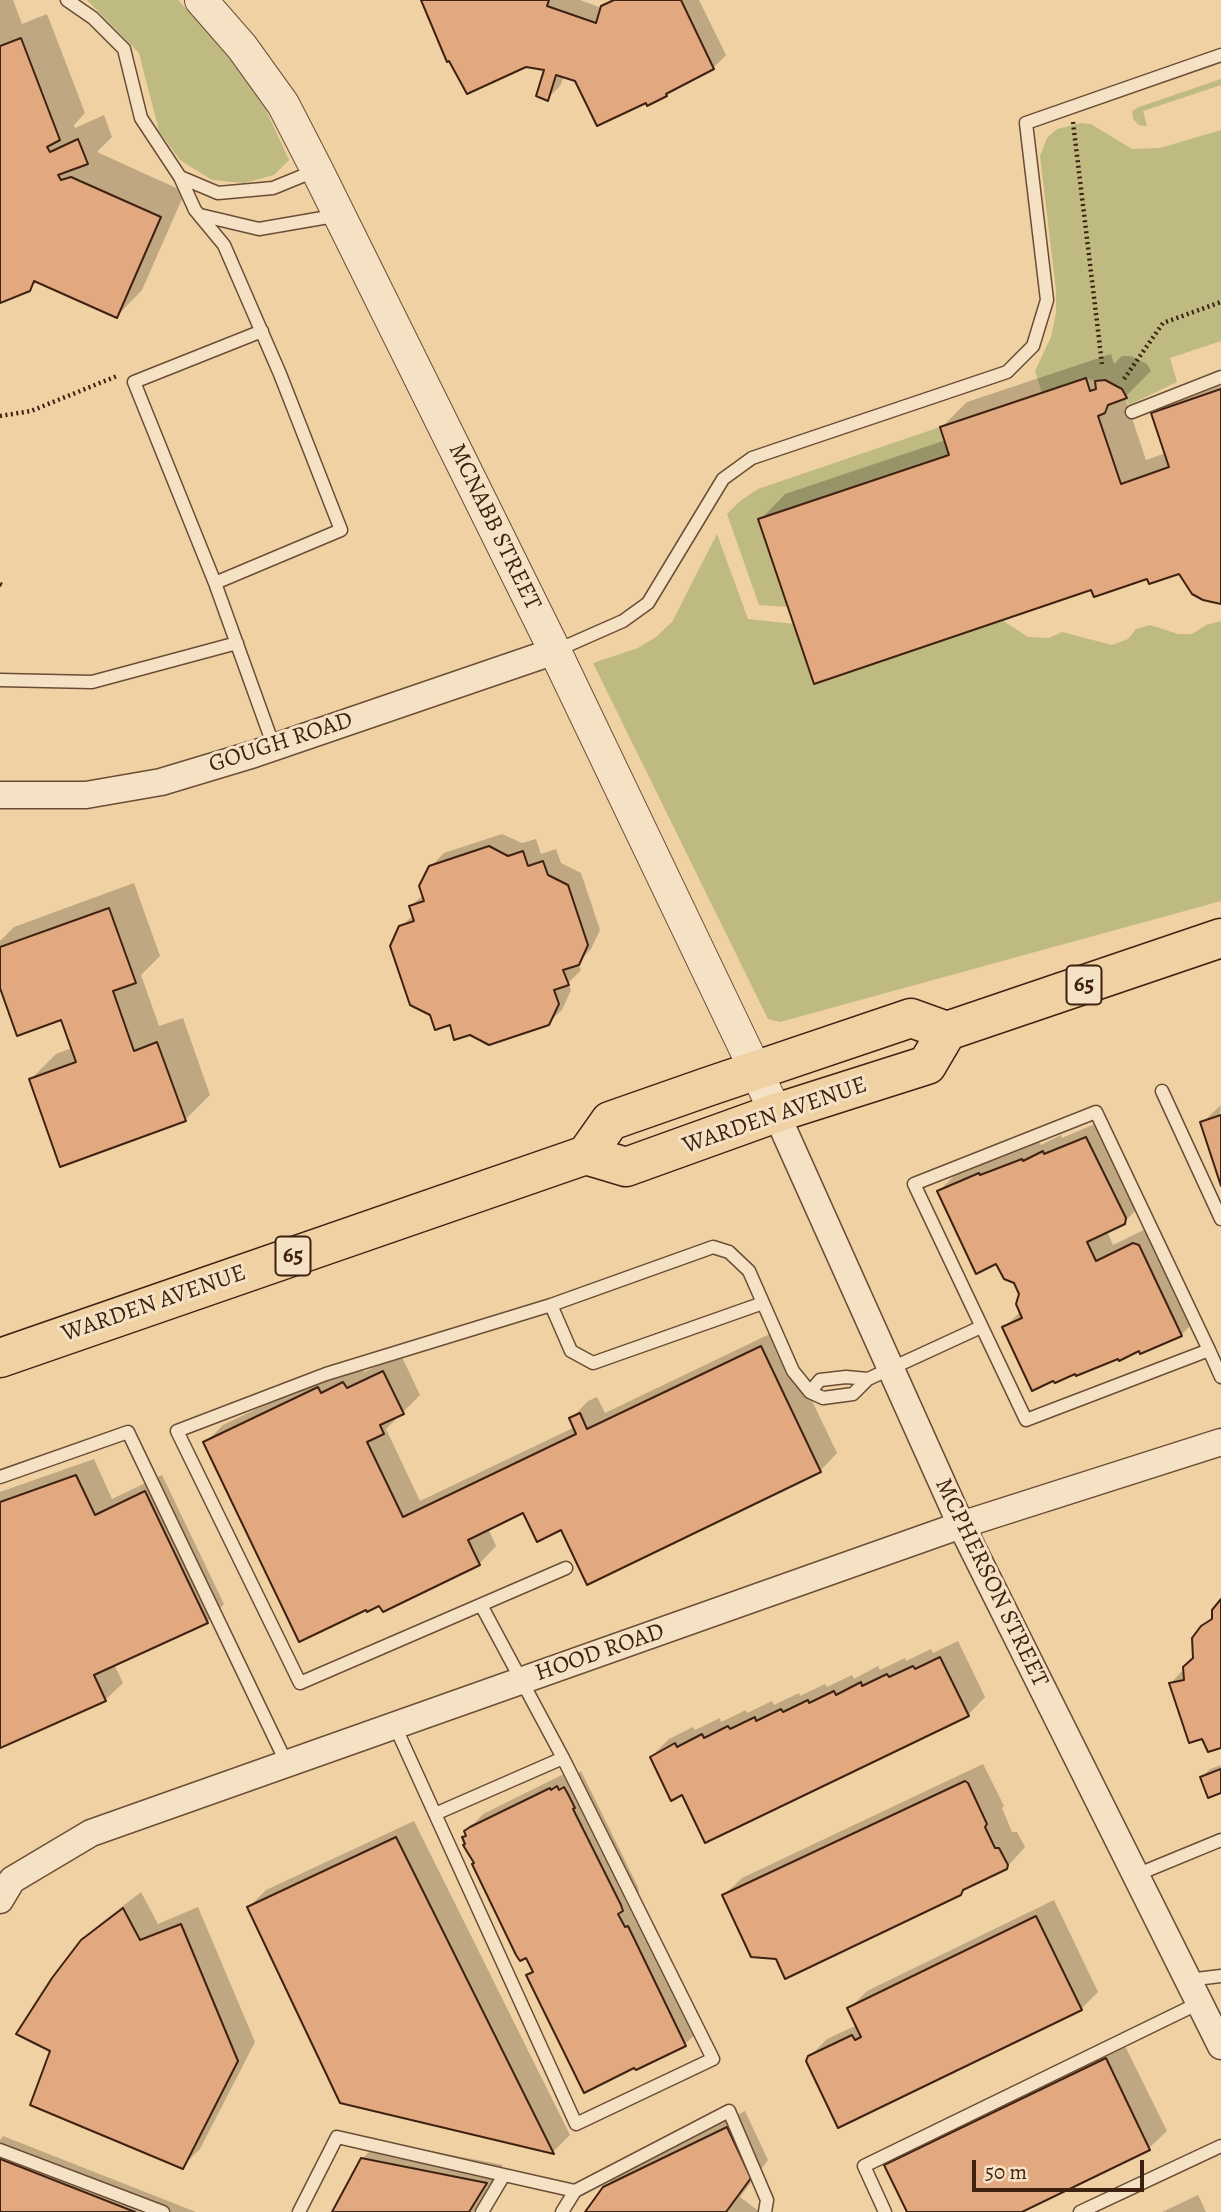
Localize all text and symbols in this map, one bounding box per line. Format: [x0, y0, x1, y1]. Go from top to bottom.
street label: MCNABB STREET [441, 439, 547, 615]
street label: GOUGH ROAD [205, 706, 357, 780]
road number: 65 [1066, 966, 1102, 1004]
street label: WARDEN AVENUE [679, 1071, 871, 1161]
road number: 65 [276, 1236, 310, 1275]
street label: WARDEN AVENUE [58, 1259, 250, 1349]
street label: MCPHERSON STREET [928, 1474, 1054, 1692]
street label: HOOD ROAD [532, 1617, 668, 1689]
scale bar [976, 2146, 1148, 2190]
text: 50 m [985, 2158, 1027, 2186]

